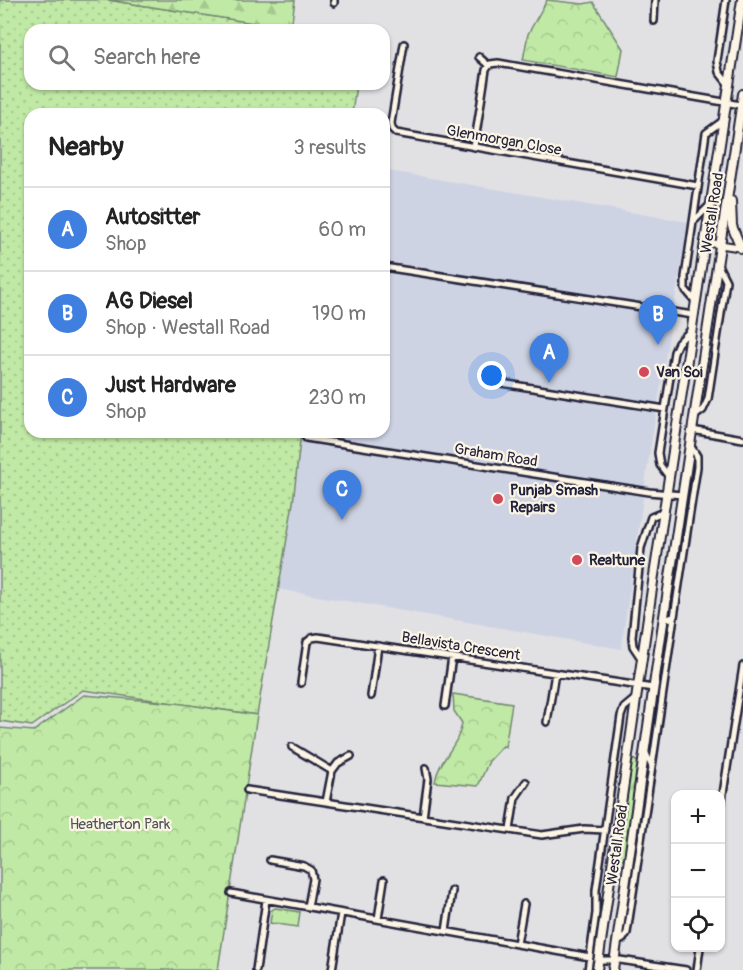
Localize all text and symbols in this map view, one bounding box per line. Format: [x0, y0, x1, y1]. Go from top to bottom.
search box [24, 24, 390, 90]
icon: search [45, 41, 78, 74]
text: Search here [93, 43, 200, 71]
street label: Glenmorgan Close [445, 121, 564, 160]
text: Nearby [48, 131, 124, 163]
text: 3 results [294, 135, 366, 160]
street label: Westall Road [697, 171, 728, 255]
text: Autositter [105, 203, 200, 231]
text: A [61, 217, 74, 242]
text: 60 m [319, 217, 366, 242]
text: Shop [105, 231, 146, 256]
text: AG Diesel [105, 287, 193, 315]
pin: B [638, 296, 678, 345]
text: B [62, 301, 73, 326]
text: 190 m [312, 301, 366, 326]
text: Shop · Westall Road [105, 315, 270, 340]
pin: A [530, 334, 568, 383]
your location [477, 361, 506, 390]
place label: Van Soi [656, 363, 703, 382]
marker: Van Soi [637, 365, 651, 379]
text: Just Hardware [105, 371, 236, 399]
text: C [61, 385, 74, 410]
text: 230 m [309, 385, 366, 410]
text: Shop [105, 399, 146, 424]
street label: Graham Road [453, 440, 539, 471]
pin: C [322, 470, 362, 520]
place label: Punjab Smash Repairs [510, 481, 598, 517]
marker: Punjab Smash Repairs [491, 492, 505, 506]
place label: Realtune [589, 551, 646, 570]
marker: Realtune [570, 553, 584, 567]
street label: Bellavista Crescent [400, 628, 523, 665]
map controls [671, 790, 725, 952]
button: + [671, 790, 725, 844]
street label: Westall Road [602, 803, 633, 887]
park label: Heatherton Park [70, 815, 171, 834]
button: − [671, 844, 725, 898]
button: locate [671, 898, 725, 952]

